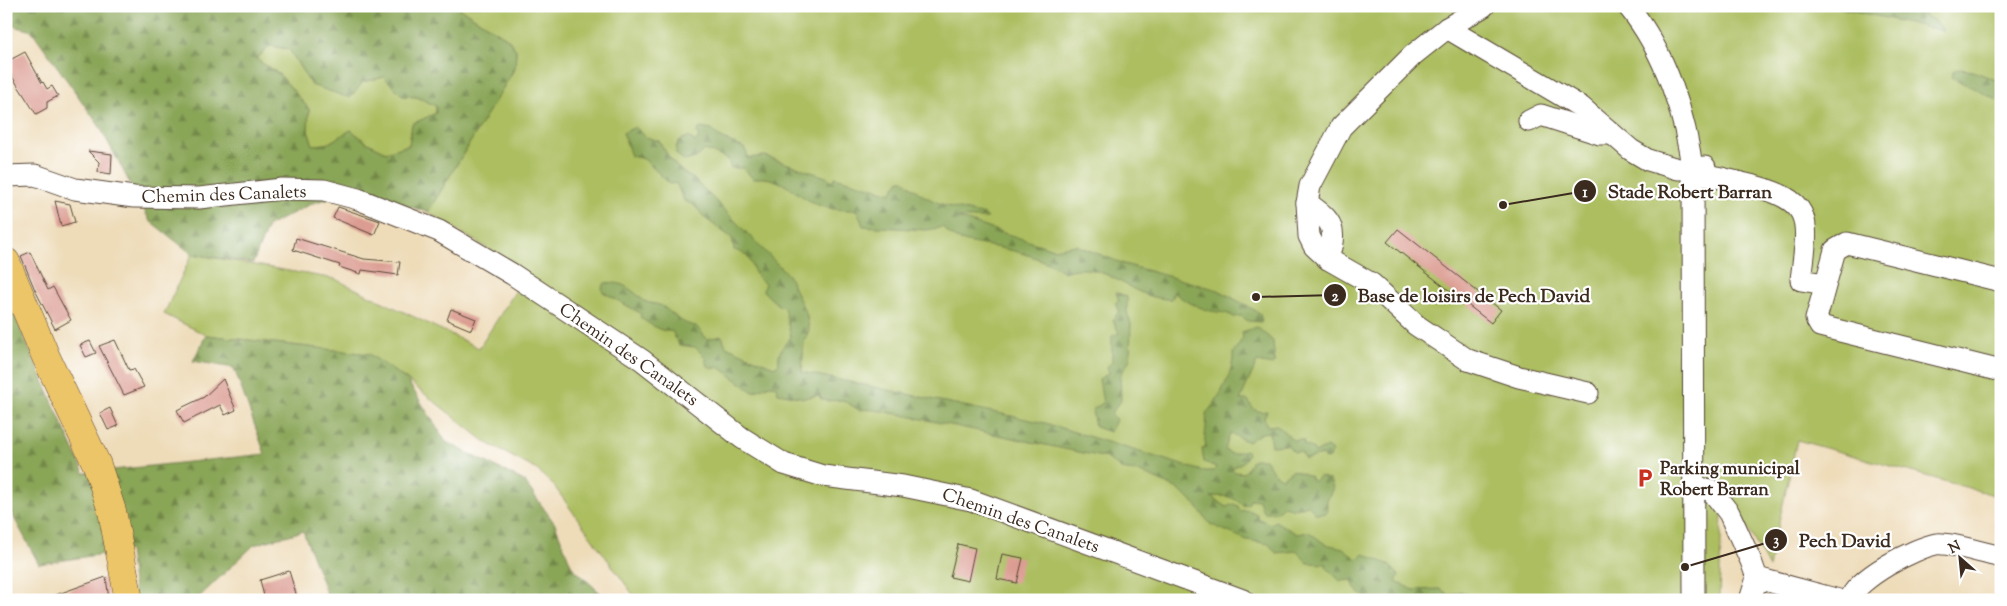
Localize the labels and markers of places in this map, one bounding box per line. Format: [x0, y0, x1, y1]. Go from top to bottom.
callout: Stade Robert Barran [1572, 174, 1782, 208]
callout: Base de loisirs de Pech David [1322, 278, 1600, 312]
place label: Parking municipal Robert Barran [1660, 457, 1801, 504]
parking icon: Parking municipal Robert Barran [1634, 467, 1656, 489]
callout: Pech David [1764, 523, 1901, 557]

